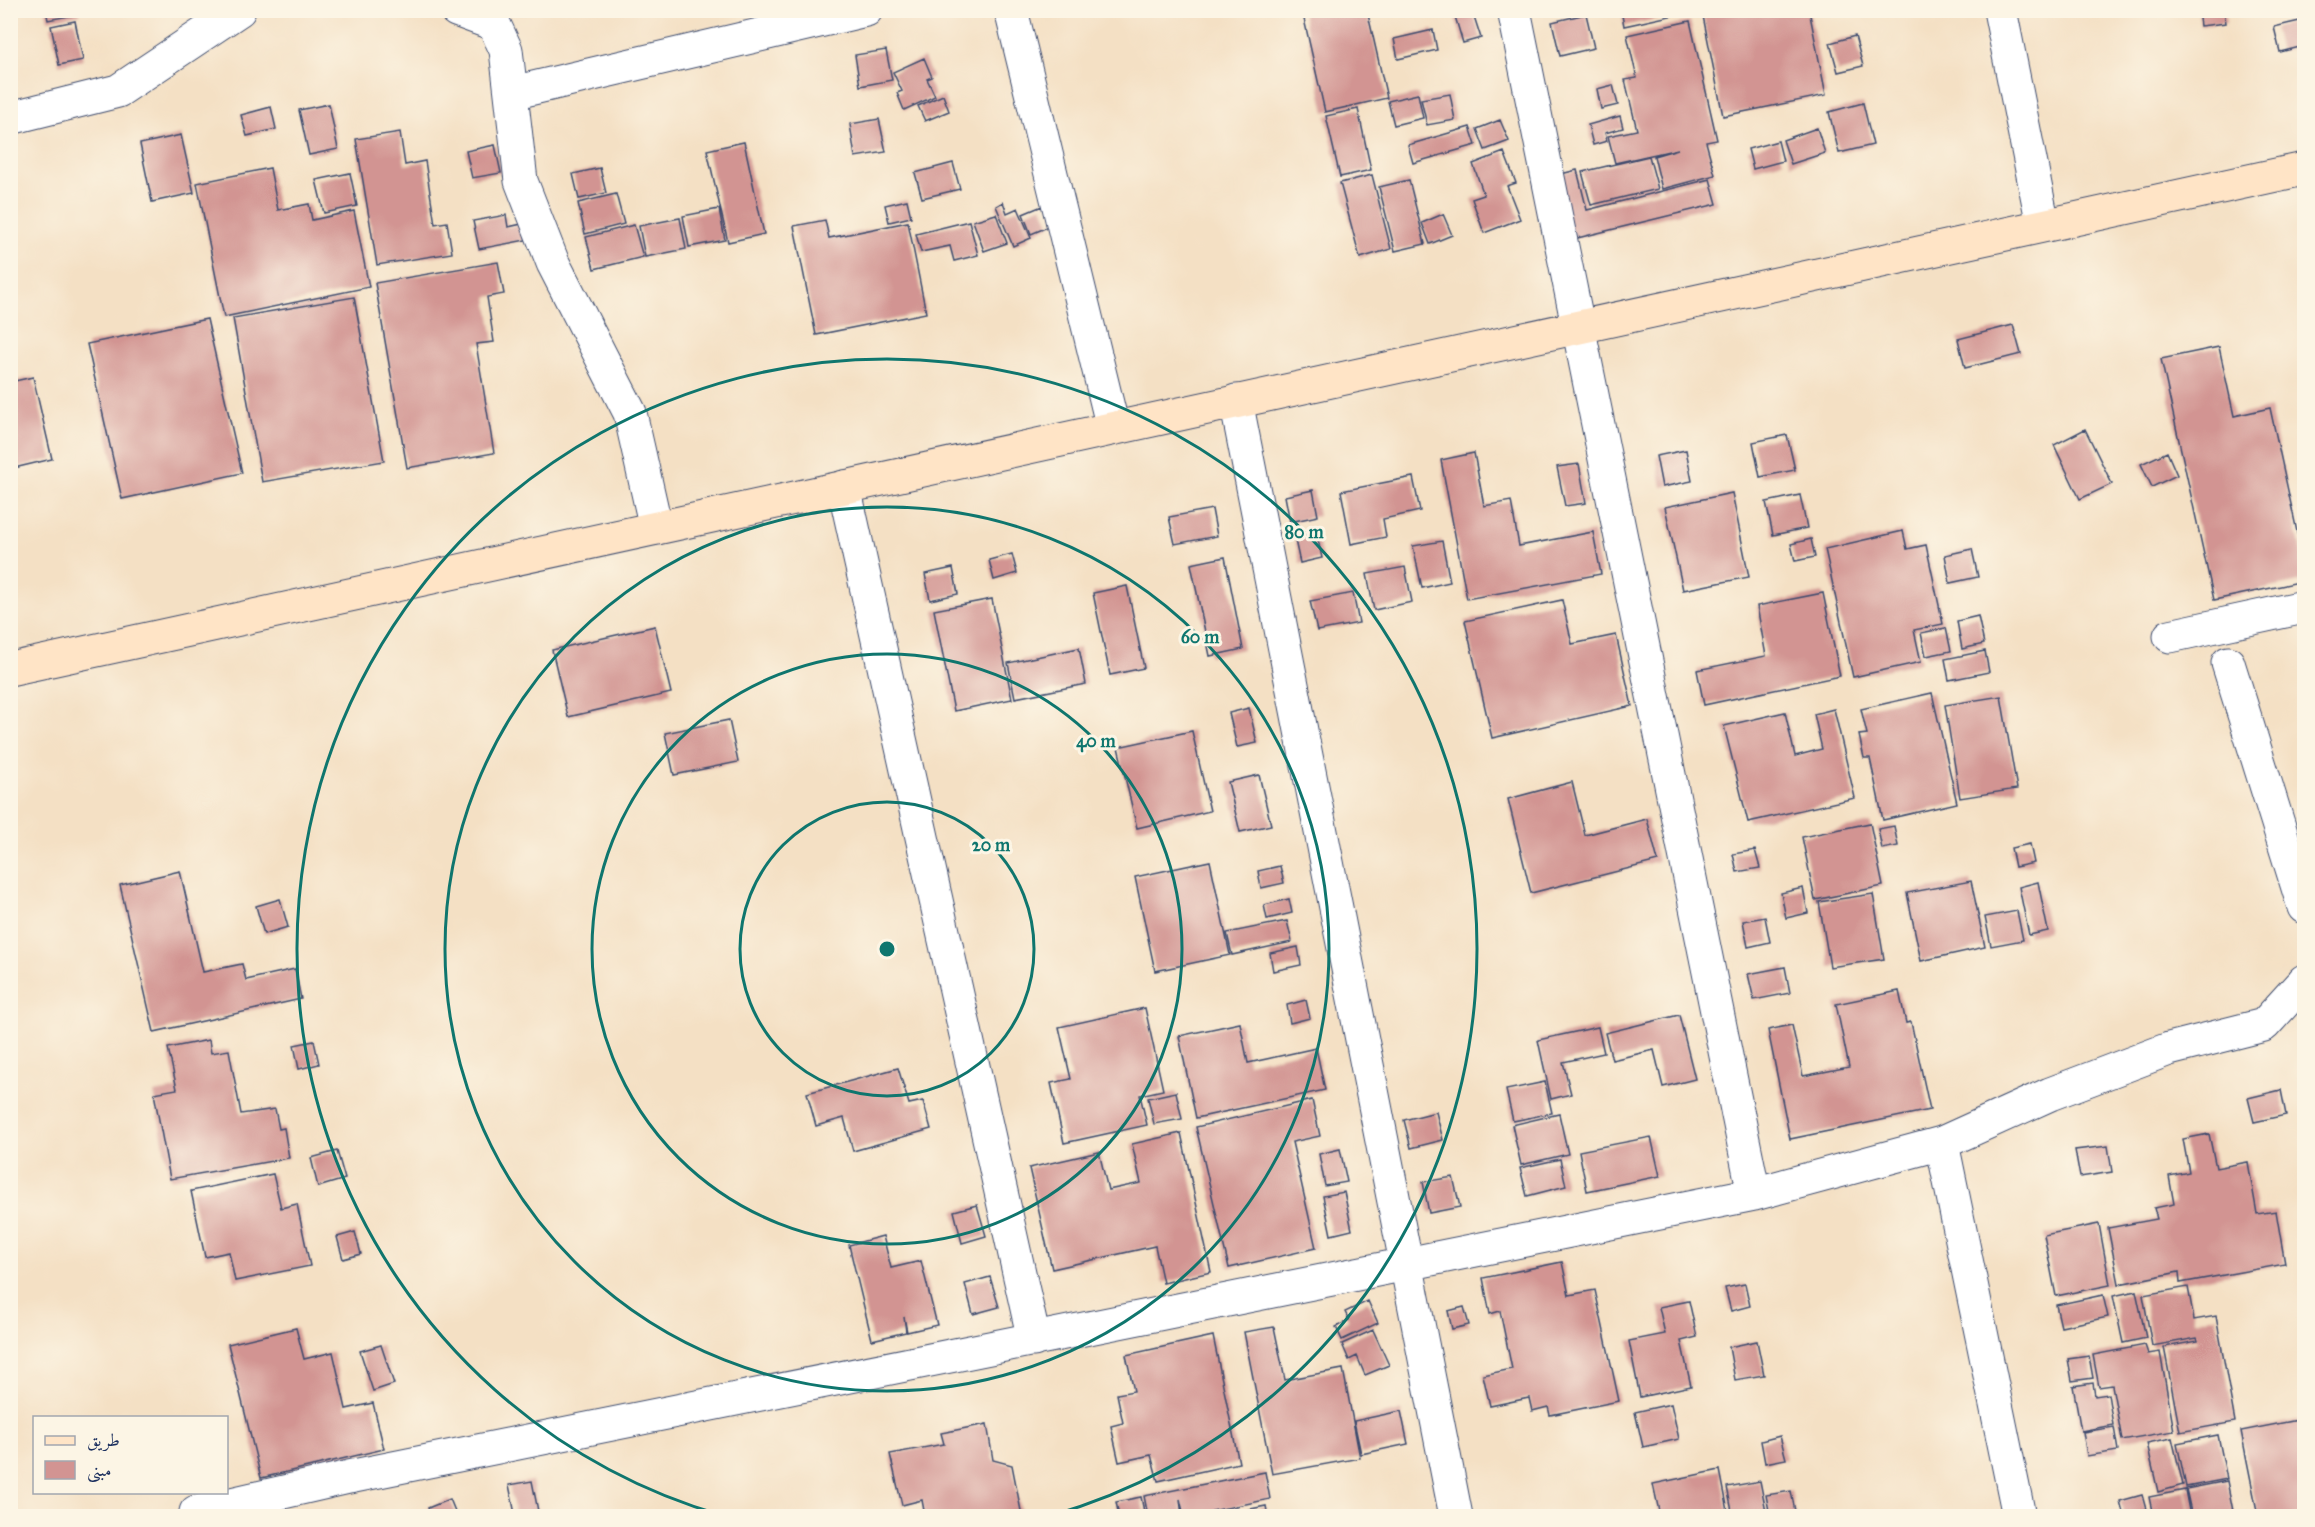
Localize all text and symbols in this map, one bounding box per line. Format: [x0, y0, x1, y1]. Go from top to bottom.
text: 80 m [1284, 521, 1324, 543]
text: 60 m [1181, 626, 1220, 648]
text: 40 m [1076, 730, 1117, 753]
text: 20 m [972, 834, 1011, 856]
centre of rings [877, 939, 897, 959]
legend [33, 1416, 228, 1494]
text: طريق [87, 1429, 120, 1452]
text: مبنى [87, 1459, 112, 1483]

